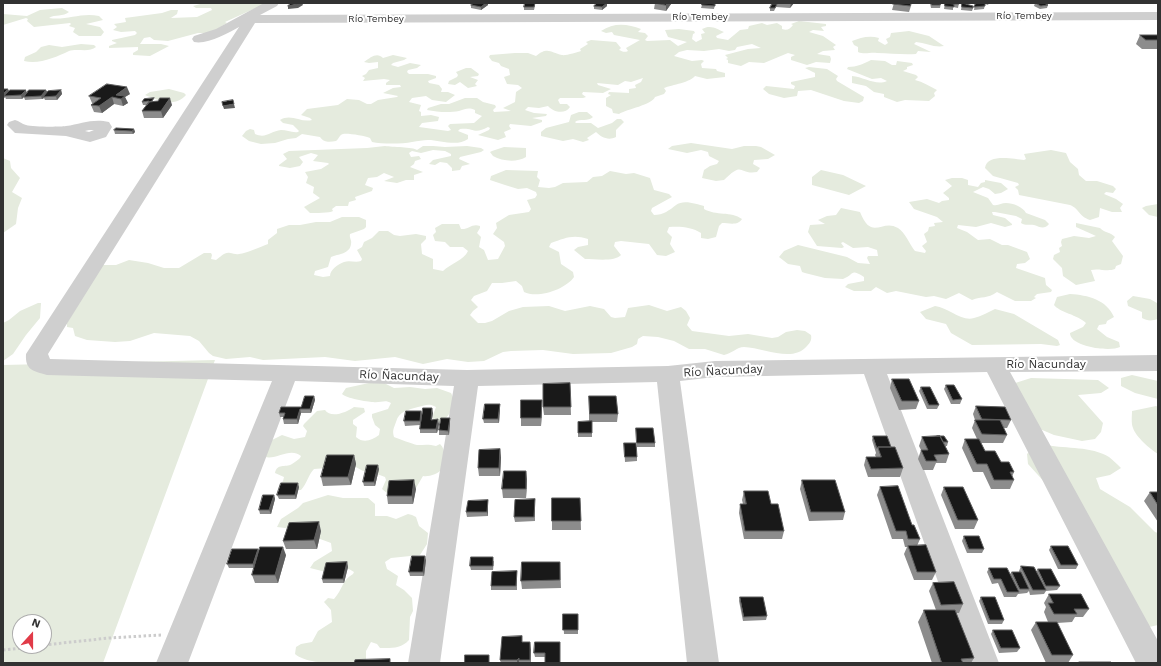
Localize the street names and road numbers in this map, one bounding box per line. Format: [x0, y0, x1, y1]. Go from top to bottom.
street label: Río Tembey [996, 10, 1052, 22]
street label: Río Tembey [672, 11, 728, 23]
street label: Río Tembey [348, 13, 404, 25]
street label: Río Ñacunday [1006, 357, 1086, 371]
street label: Río Ñacunday [683, 362, 763, 380]
street label: Río Ñacunday [359, 367, 439, 385]

